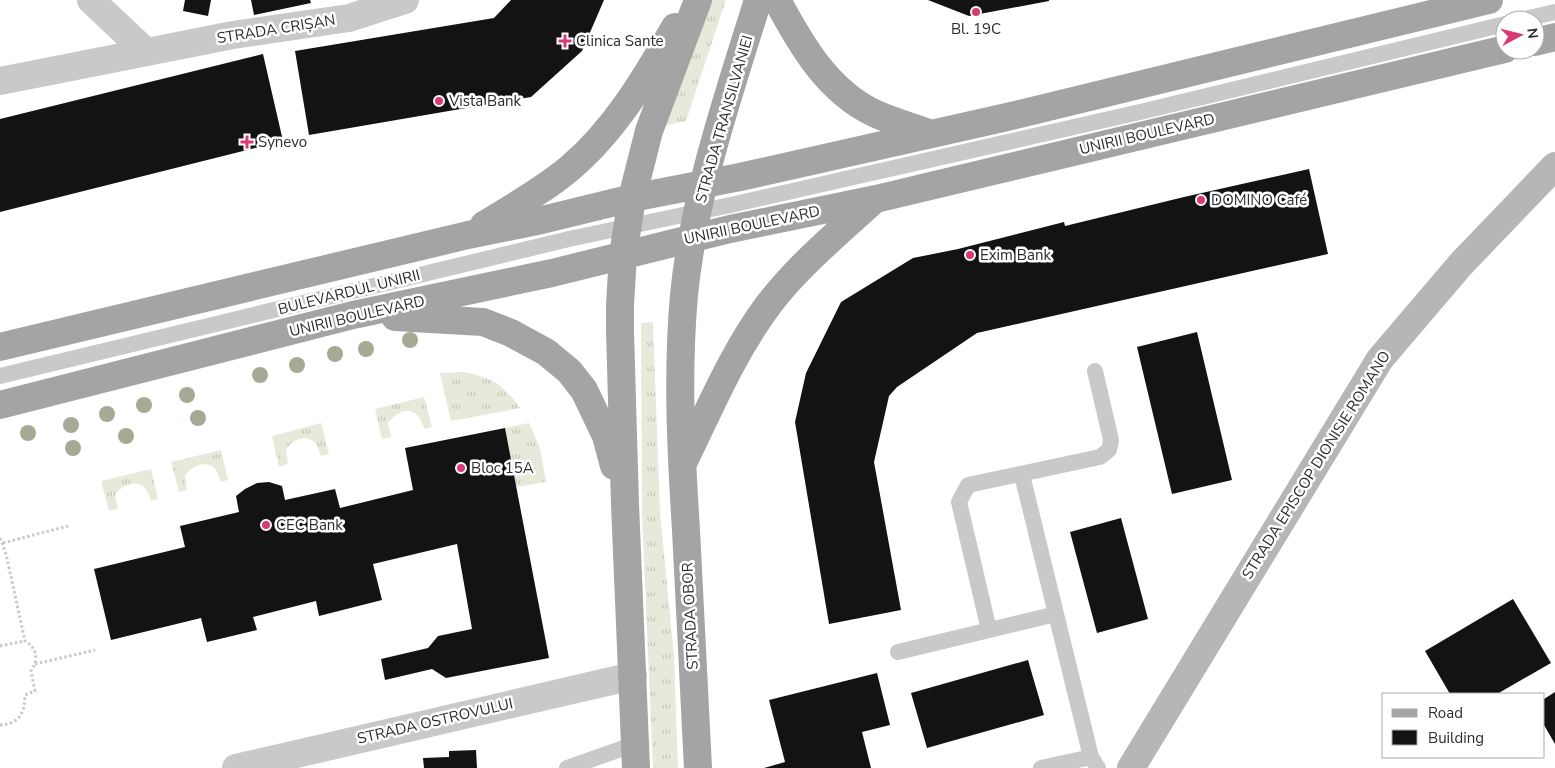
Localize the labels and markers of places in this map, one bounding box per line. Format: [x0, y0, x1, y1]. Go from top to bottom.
marker: Bl. 19C [970, 6, 982, 18]
place label: Bl. 19C [951, 19, 1001, 39]
place label: Clinica Sante [576, 31, 664, 51]
marker: Clinica Sante [558, 34, 572, 48]
place label: Vista Bank [448, 91, 522, 111]
marker: Vista Bank [433, 95, 445, 107]
place label: Synevo [258, 132, 307, 152]
marker: Synevo [240, 135, 254, 149]
place label: DOMINO Café [1211, 190, 1307, 210]
marker: DOMINO Café [1195, 194, 1207, 206]
place label: Exim Bank [980, 245, 1051, 265]
marker: Exim Bank [964, 249, 976, 261]
place label: Bloc 15A [471, 458, 534, 478]
marker: Bloc 15A [455, 462, 467, 474]
place label: CEC Bank [276, 515, 343, 535]
marker: CEC Bank [260, 519, 272, 531]

